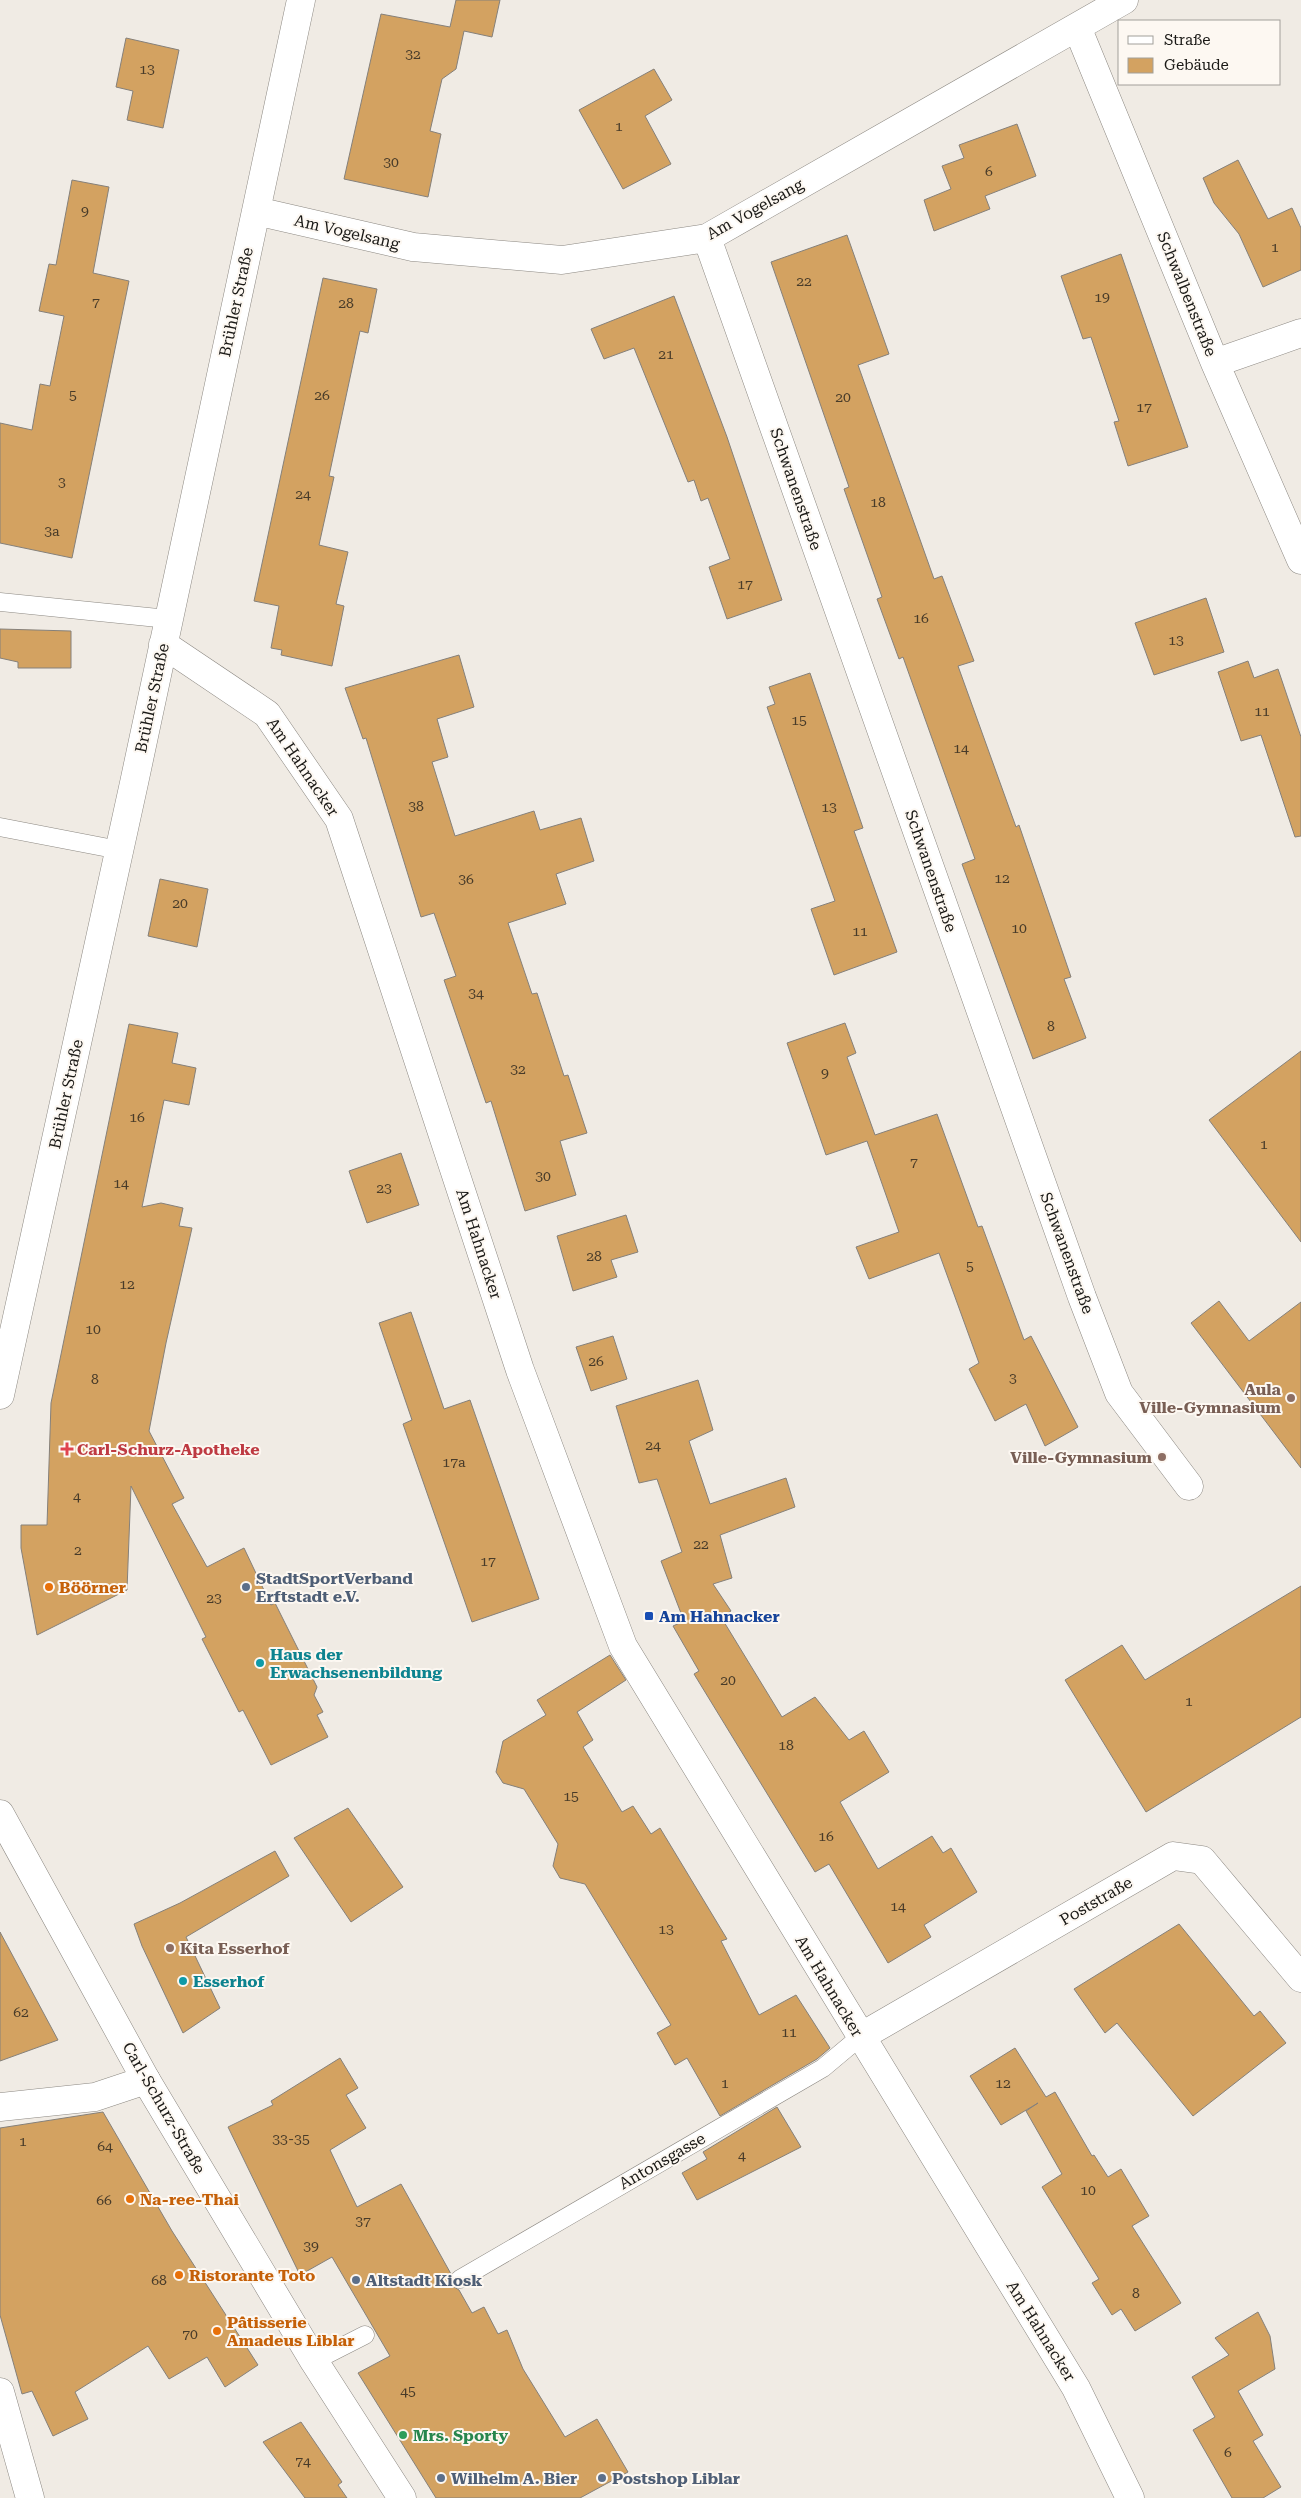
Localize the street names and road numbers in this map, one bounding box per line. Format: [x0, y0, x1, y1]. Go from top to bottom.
street label: Am Vogelsang [703, 174, 808, 243]
street label: Am Vogelsang [292, 211, 403, 254]
street label: Schwalbenstraße [1153, 229, 1221, 359]
street label: Brühler Straße [215, 245, 257, 358]
street label: Schwanenstraße [766, 425, 826, 553]
street label: Brühler Straße [131, 641, 173, 754]
street label: Am Hahnacker [263, 714, 343, 820]
street label: Schwanenstraße [901, 807, 961, 935]
street label: Brühler Straße [45, 1037, 87, 1150]
street label: Am Hahnacker [452, 1186, 506, 1302]
street label: Schwanenstraße [1036, 1190, 1098, 1317]
street label: Poststraße [1056, 1872, 1136, 1929]
street label: Am Hahnacker [791, 1932, 867, 2040]
street label: Carl-Schurz-Straße [119, 2039, 210, 2177]
street label: Antonsgasse [616, 2129, 709, 2193]
street label: Am Hahnacker [1003, 2277, 1080, 2385]

